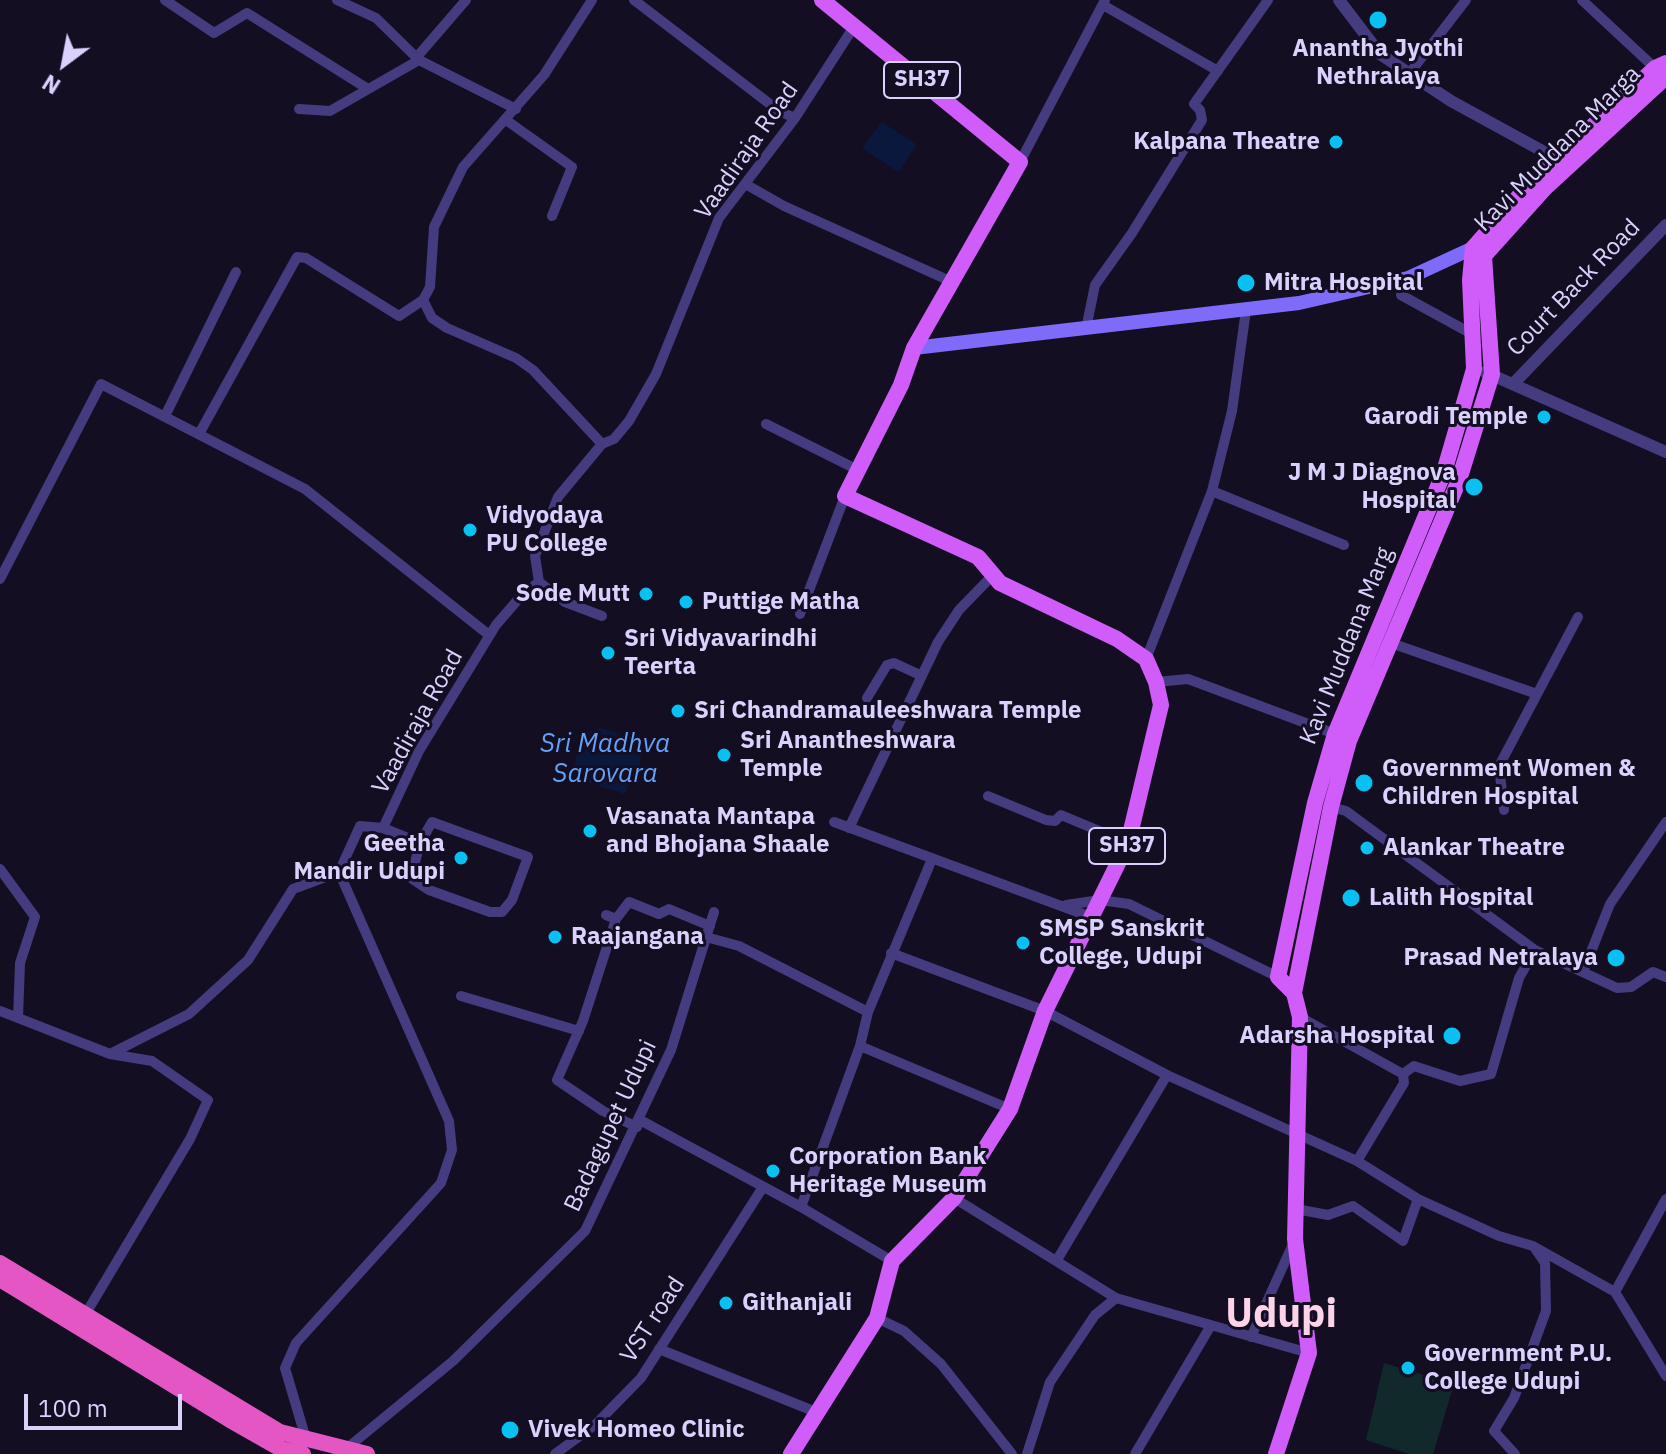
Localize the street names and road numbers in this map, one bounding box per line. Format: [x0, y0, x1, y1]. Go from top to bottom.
street label: Kavi Muddana Marga [1469, 60, 1647, 238]
road number: SH37 [884, 62, 960, 98]
street label: Vaadiraja Road [689, 77, 805, 225]
street label: Court Back Road [1501, 214, 1647, 362]
street label: Kavi Muddana Marg [1294, 543, 1400, 749]
street label: Vaadiraja Road [366, 645, 470, 799]
road number: SH37 [1089, 828, 1165, 864]
street label: Badagupet Udupi [559, 1035, 663, 1217]
street label: VST road [615, 1272, 691, 1368]

